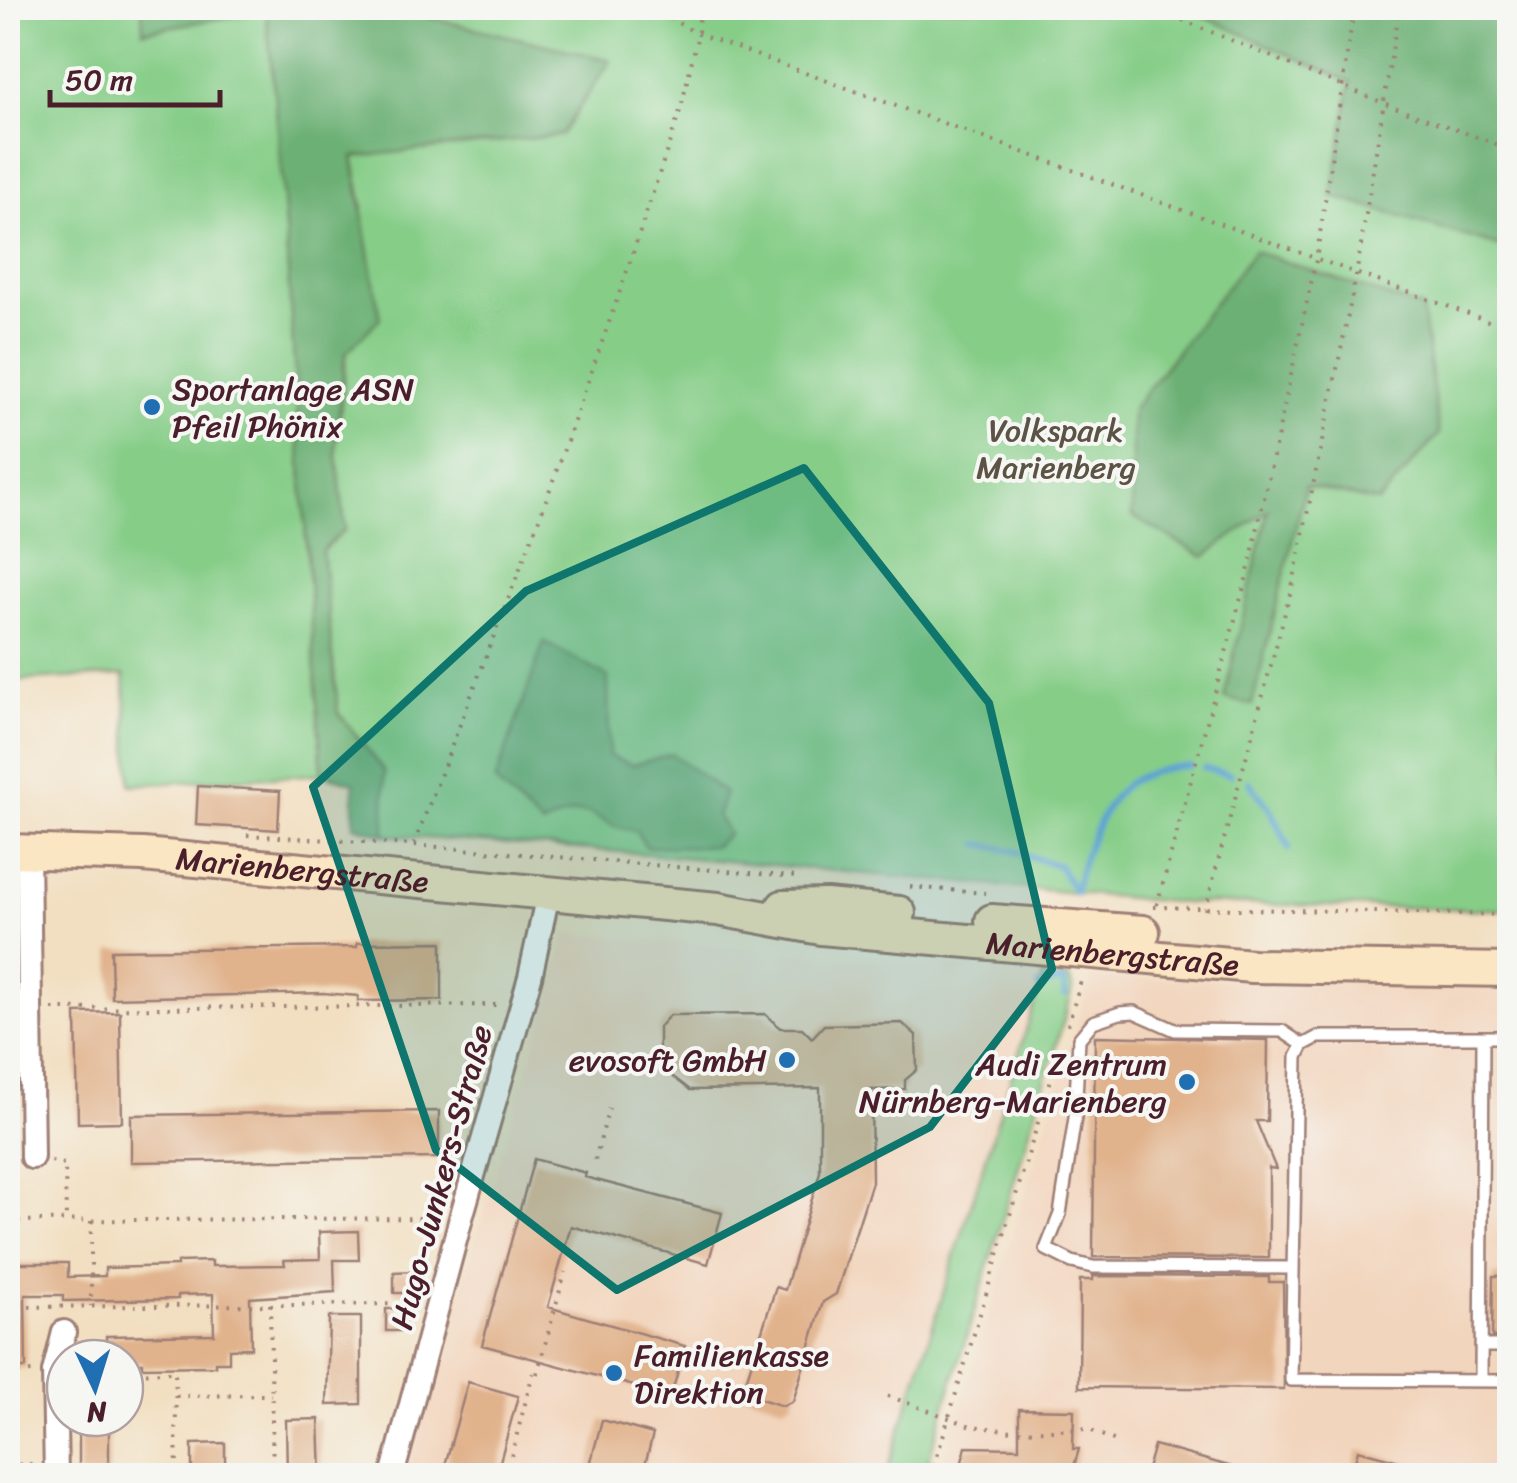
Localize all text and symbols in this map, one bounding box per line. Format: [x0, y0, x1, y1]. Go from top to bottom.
scale bar [50, 45, 220, 107]
text: 50 m [65, 53, 133, 107]
place label: Sportanlage ASN Pfeil Phönix [172, 361, 415, 455]
marker: Sportanlage ASN Pfeil Phönix [141, 396, 163, 418]
park label: Volkspark Marienberg [976, 402, 1136, 496]
street label: Marienbergstraße [173, 830, 431, 911]
street label: Marienbergstraße [984, 915, 1241, 994]
street label: Hugo-Junkers-Straße [373, 1018, 510, 1336]
place label: evosoft GmbH [569, 1032, 767, 1089]
place label: Audi Zentrum Nürnberg-Marienberg [859, 1036, 1167, 1130]
marker: evosoft GmbH [776, 1049, 798, 1071]
marker: Audi Zentrum Nürnberg-Marienberg [1176, 1071, 1198, 1093]
place label: Familienkasse Direktion [634, 1327, 829, 1421]
north arrow [45, 1338, 145, 1438]
marker: Familienkasse Direktion [603, 1362, 625, 1384]
text: N [85, 1387, 109, 1438]

